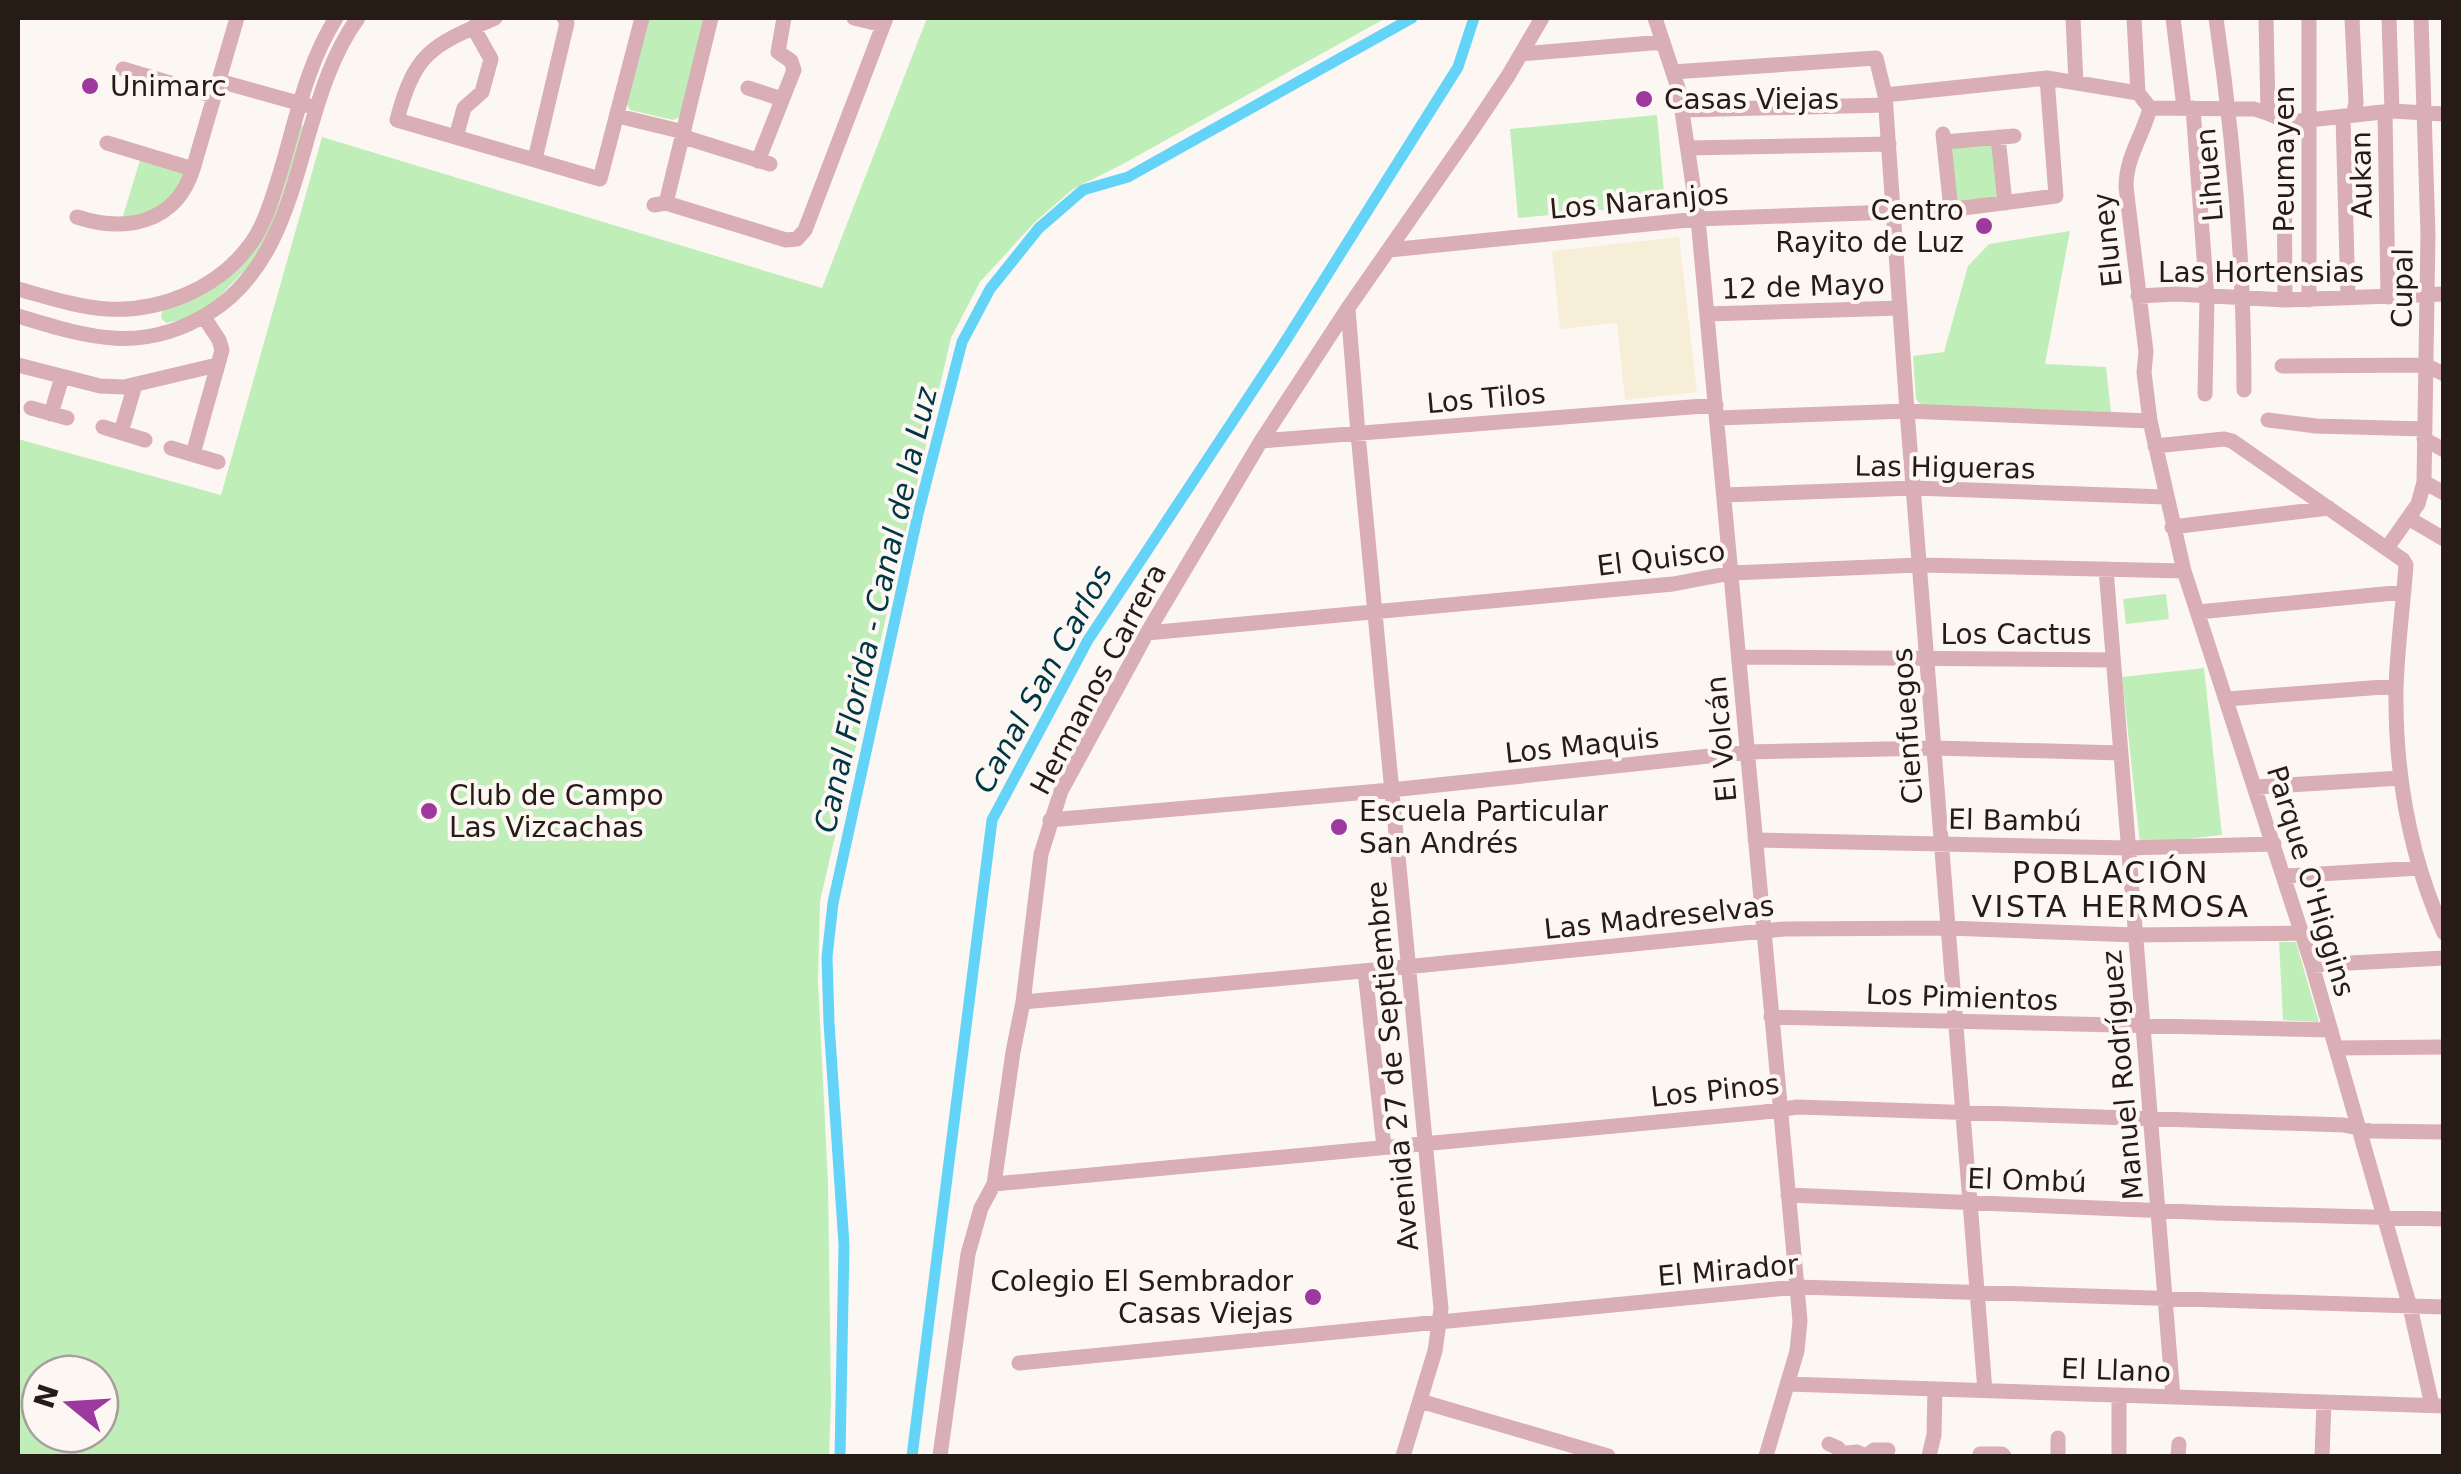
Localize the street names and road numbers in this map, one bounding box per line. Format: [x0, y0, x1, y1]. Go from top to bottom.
street label: Peumayen [2268, 86, 2301, 232]
street label: Lihuen [2189, 127, 2230, 223]
street label: Aukan [2344, 131, 2379, 219]
street label: Los Naranjos [1548, 177, 1730, 226]
street label: Eluney [2086, 191, 2129, 289]
street label: Cupal [2385, 248, 2420, 328]
street label: Las Hortensias [2158, 256, 2364, 289]
street label: 12 de Mayo [1721, 267, 1885, 306]
street label: Los Tilos [1425, 377, 1547, 420]
street label: Las Higueras [1854, 449, 2036, 486]
street label: El Quisco [1595, 534, 1727, 583]
street label: Hermanos Carrera [1024, 558, 1173, 800]
street label: Los Cactus [1940, 618, 2092, 651]
street label: Cienfuegos [1886, 647, 1929, 805]
street label: El Volcán [1700, 674, 1743, 803]
street label: Los Maquis [1503, 721, 1661, 770]
street label: Parque O'Higgins [2260, 762, 2361, 1001]
street label: El Bambú [1948, 803, 2082, 838]
street label: Avenida 27 de Septiembre [1360, 880, 1425, 1252]
street label: Las Madreselvas [1542, 889, 1776, 946]
street label: Manuel Rodríguez [2095, 949, 2150, 1201]
street label: Los Pimientos [1865, 978, 2059, 1017]
street label: Los Pinos [1649, 1067, 1781, 1114]
street label: El Ombú [1967, 1162, 2087, 1199]
street label: El Mirador [1656, 1248, 1800, 1293]
street label: El Llano [2061, 1352, 2171, 1389]

